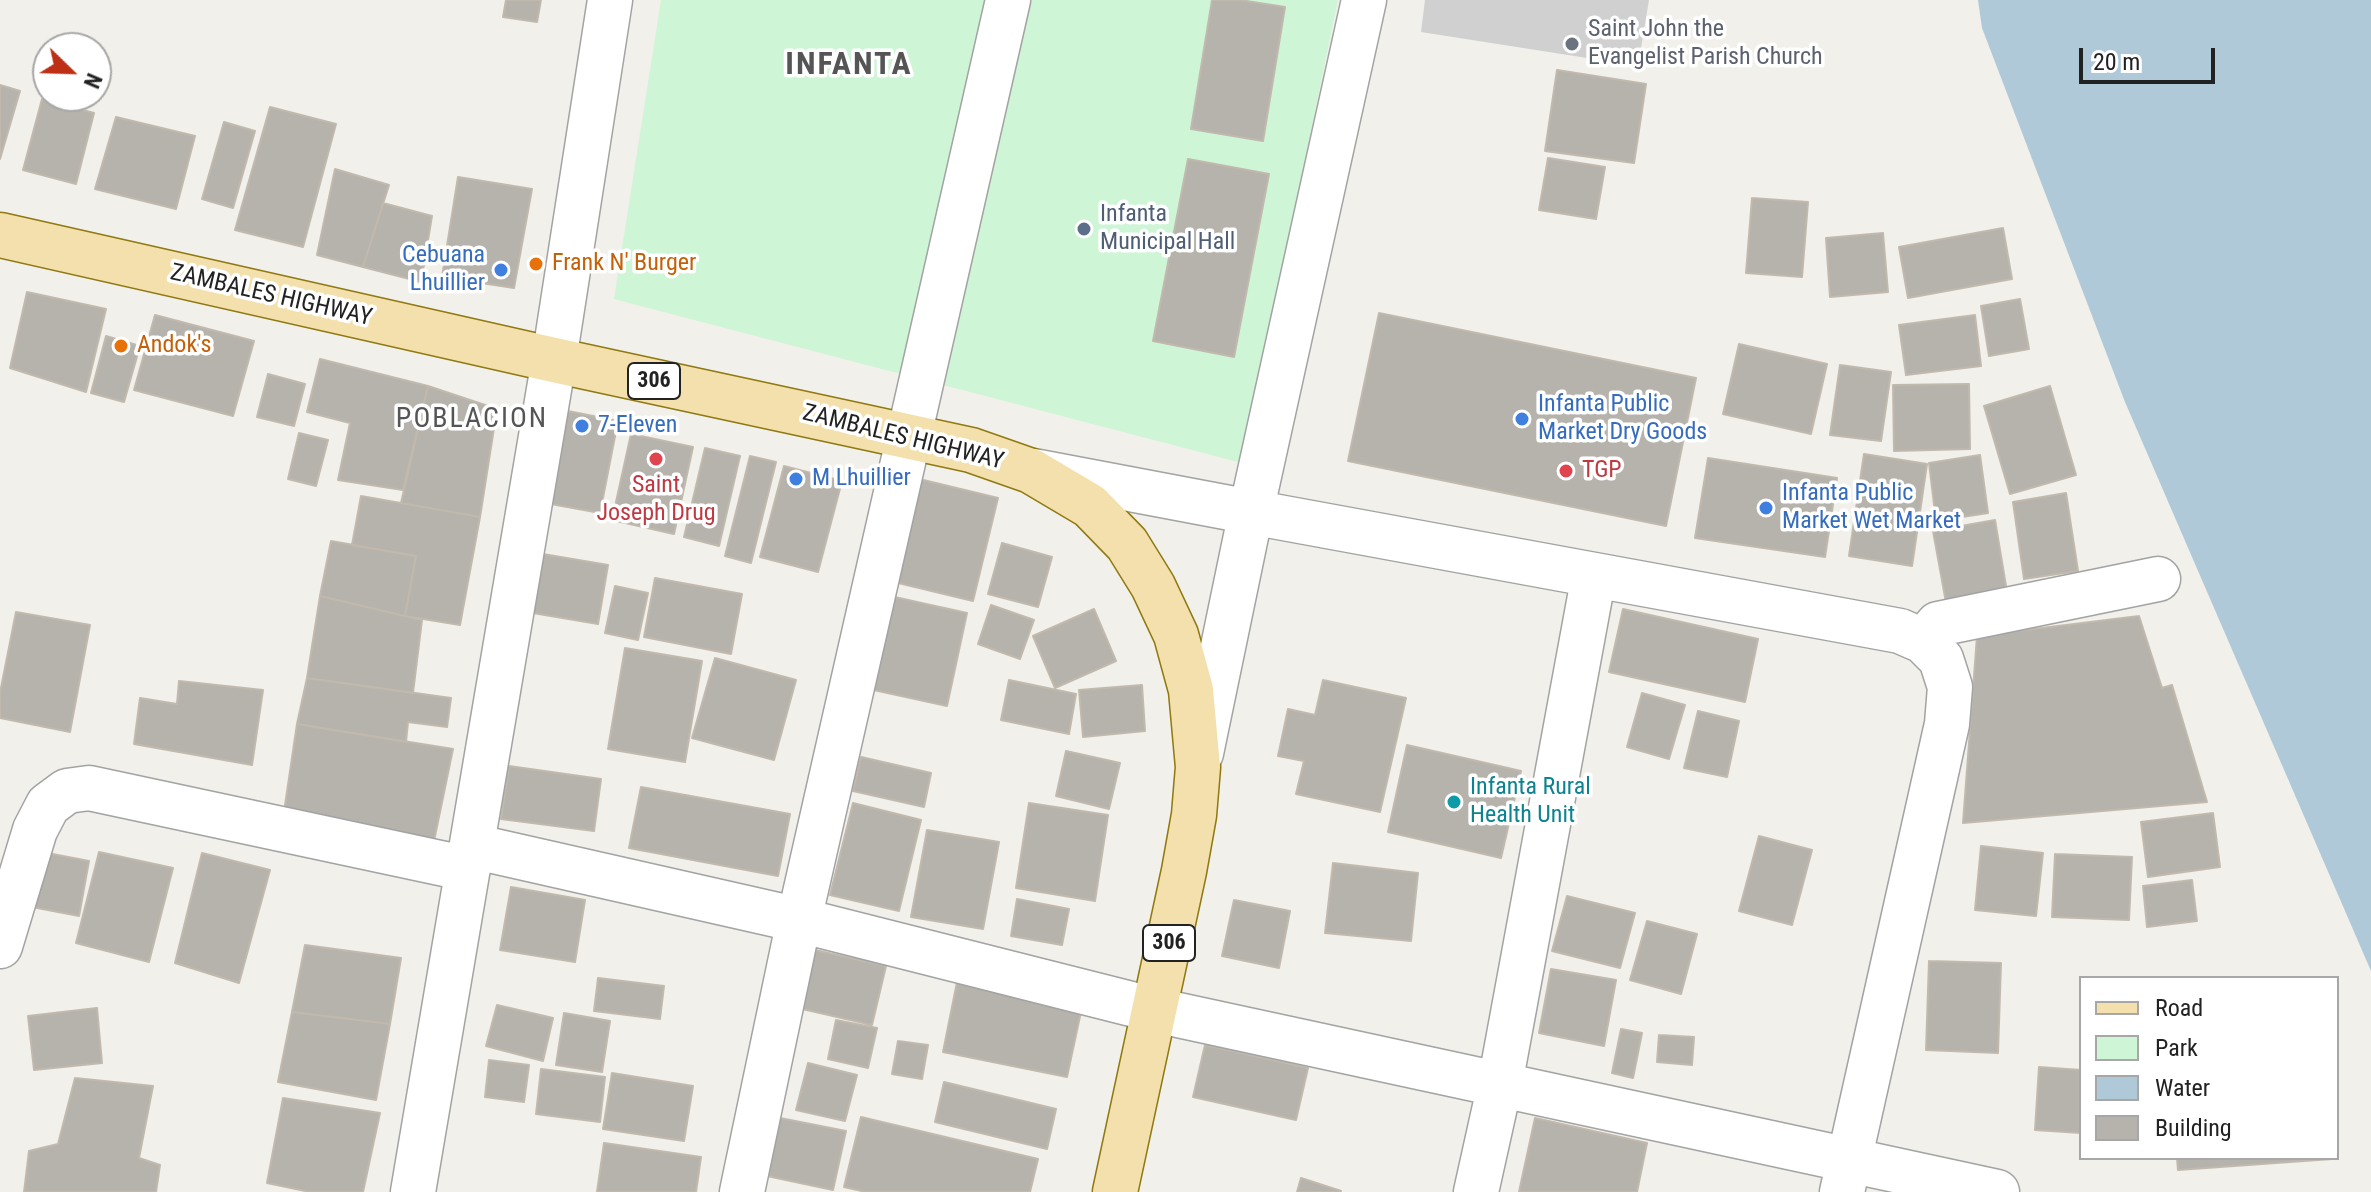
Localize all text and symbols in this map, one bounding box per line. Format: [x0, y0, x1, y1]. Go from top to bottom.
place label: Saint John the Evangelist Parish Church [1588, 16, 1823, 72]
north arrow [32, 32, 112, 112]
scale bar [2083, 32, 2219, 82]
marker: Saint John the Evangelist Parish Church [1563, 35, 1581, 53]
district label: INFANTA [785, 47, 913, 85]
text: 20 m [2093, 48, 2140, 76]
text: N [79, 70, 107, 92]
place label: Infanta Municipal Hall [1100, 201, 1235, 257]
marker: Infanta Municipal Hall [1075, 220, 1093, 238]
place label: Cebuana Lhuillier [402, 242, 485, 298]
place label: Frank N' Burger [552, 250, 696, 278]
marker: Frank N' Burger [527, 255, 545, 273]
street label: ZAMBALES HIGHWAY [167, 259, 375, 333]
marker: Cebuana Lhuillier [492, 261, 510, 279]
place label: Andok's [137, 332, 211, 360]
marker: Andok's [112, 337, 130, 355]
road number: 306 [628, 363, 680, 399]
place label: Infanta Public Market Dry Goods [1538, 391, 1707, 447]
street label: ZAMBALES HIGHWAY [800, 399, 1006, 477]
district label: POBLACION [396, 403, 548, 437]
marker: Infanta Public Market Dry Goods [1513, 410, 1531, 428]
place label: 7-Eleven [598, 412, 677, 440]
marker: 7-Eleven [573, 417, 591, 435]
marker: Saint Joseph Drug [647, 450, 665, 468]
place label: TGP [1582, 457, 1622, 485]
marker: TGP [1557, 462, 1575, 480]
place label: M Lhuillier [812, 465, 911, 493]
marker: M Lhuillier [787, 470, 805, 488]
place label: Saint Joseph Drug [596, 472, 716, 528]
place label: Infanta Public Market Wet Market [1782, 480, 1961, 536]
marker: Infanta Public Market Wet Market [1757, 499, 1775, 517]
place label: Infanta Rural Health Unit [1470, 774, 1591, 830]
marker: Infanta Rural Health Unit [1445, 793, 1463, 811]
road number: 306 [1143, 925, 1195, 961]
legend [2079, 976, 2339, 1160]
text: Road [2155, 994, 2203, 1022]
text: Park [2155, 1034, 2198, 1062]
text: Water [2155, 1074, 2210, 1102]
text: Building [2155, 1114, 2232, 1142]

